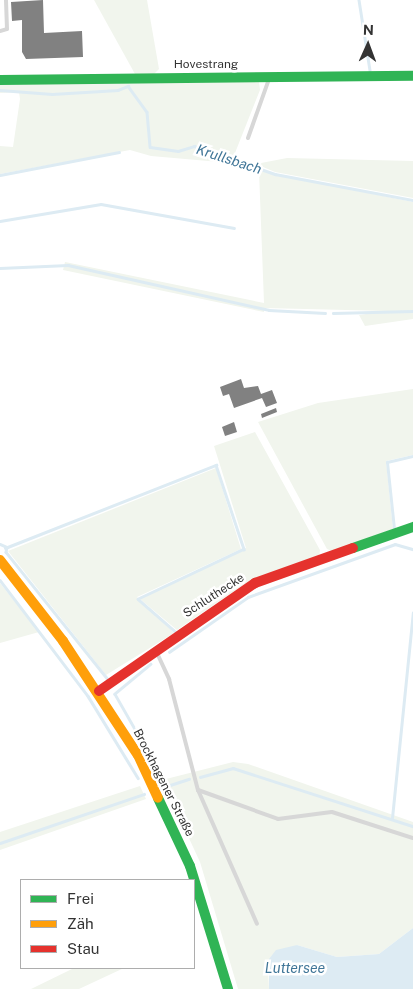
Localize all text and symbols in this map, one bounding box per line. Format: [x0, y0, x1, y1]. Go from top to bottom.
north arrow [343, 20, 393, 70]
text: N [363, 22, 374, 38]
street label: Hovestrang [174, 58, 238, 72]
water label: Krullsbach [194, 141, 264, 177]
street label: Schluthecke [181, 571, 247, 621]
street label: Brockhagener Straße [130, 727, 196, 839]
legend [20, 879, 195, 969]
text: Frei [67, 890, 94, 907]
text: Zäh [67, 915, 94, 932]
text: Stau [67, 940, 100, 957]
water label: Luttersee [265, 960, 325, 976]

